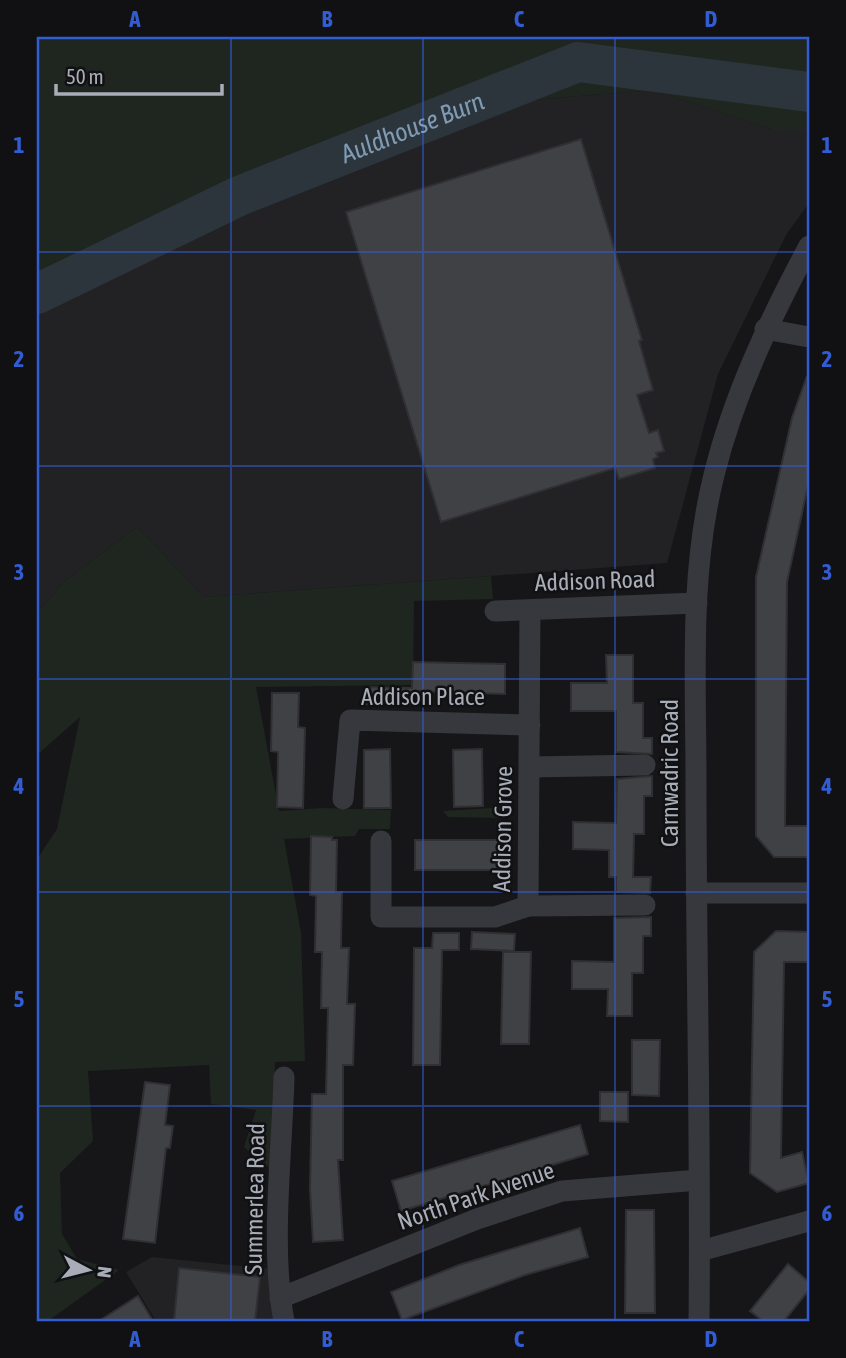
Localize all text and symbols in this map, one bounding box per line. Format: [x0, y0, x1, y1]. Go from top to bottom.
text: A [128, 6, 141, 32]
text: B [322, 6, 333, 32]
text: C [514, 6, 525, 32]
text: D [705, 6, 718, 32]
scale bar [56, 52, 222, 96]
text: 50 m [66, 64, 104, 88]
water label: Auldhouse Burn [336, 86, 489, 170]
text: 1 [14, 132, 25, 158]
text: 1 [822, 132, 833, 158]
text: 2 [14, 346, 24, 372]
text: 2 [822, 346, 832, 372]
text: 3 [14, 559, 24, 585]
text: 3 [822, 559, 832, 585]
street label: Addison Road [534, 565, 656, 596]
street label: Addison Place [361, 683, 485, 710]
street label: Carnwadric Road [656, 699, 683, 847]
street label: Addison Grove [488, 766, 517, 892]
text: 4 [13, 773, 25, 799]
text: 4 [821, 773, 833, 799]
text: 5 [14, 986, 25, 1012]
text: 5 [822, 986, 833, 1012]
street label: Summerlea Road [240, 1123, 269, 1275]
street label: North Park Avenue [394, 1156, 558, 1235]
text: 6 [14, 1200, 25, 1226]
text: 6 [822, 1200, 833, 1226]
north arrow [52, 1236, 122, 1306]
text: N [93, 1265, 116, 1279]
text: A [128, 1326, 141, 1352]
text: B [322, 1326, 333, 1352]
text: C [514, 1326, 525, 1352]
text: D [705, 1326, 718, 1352]

